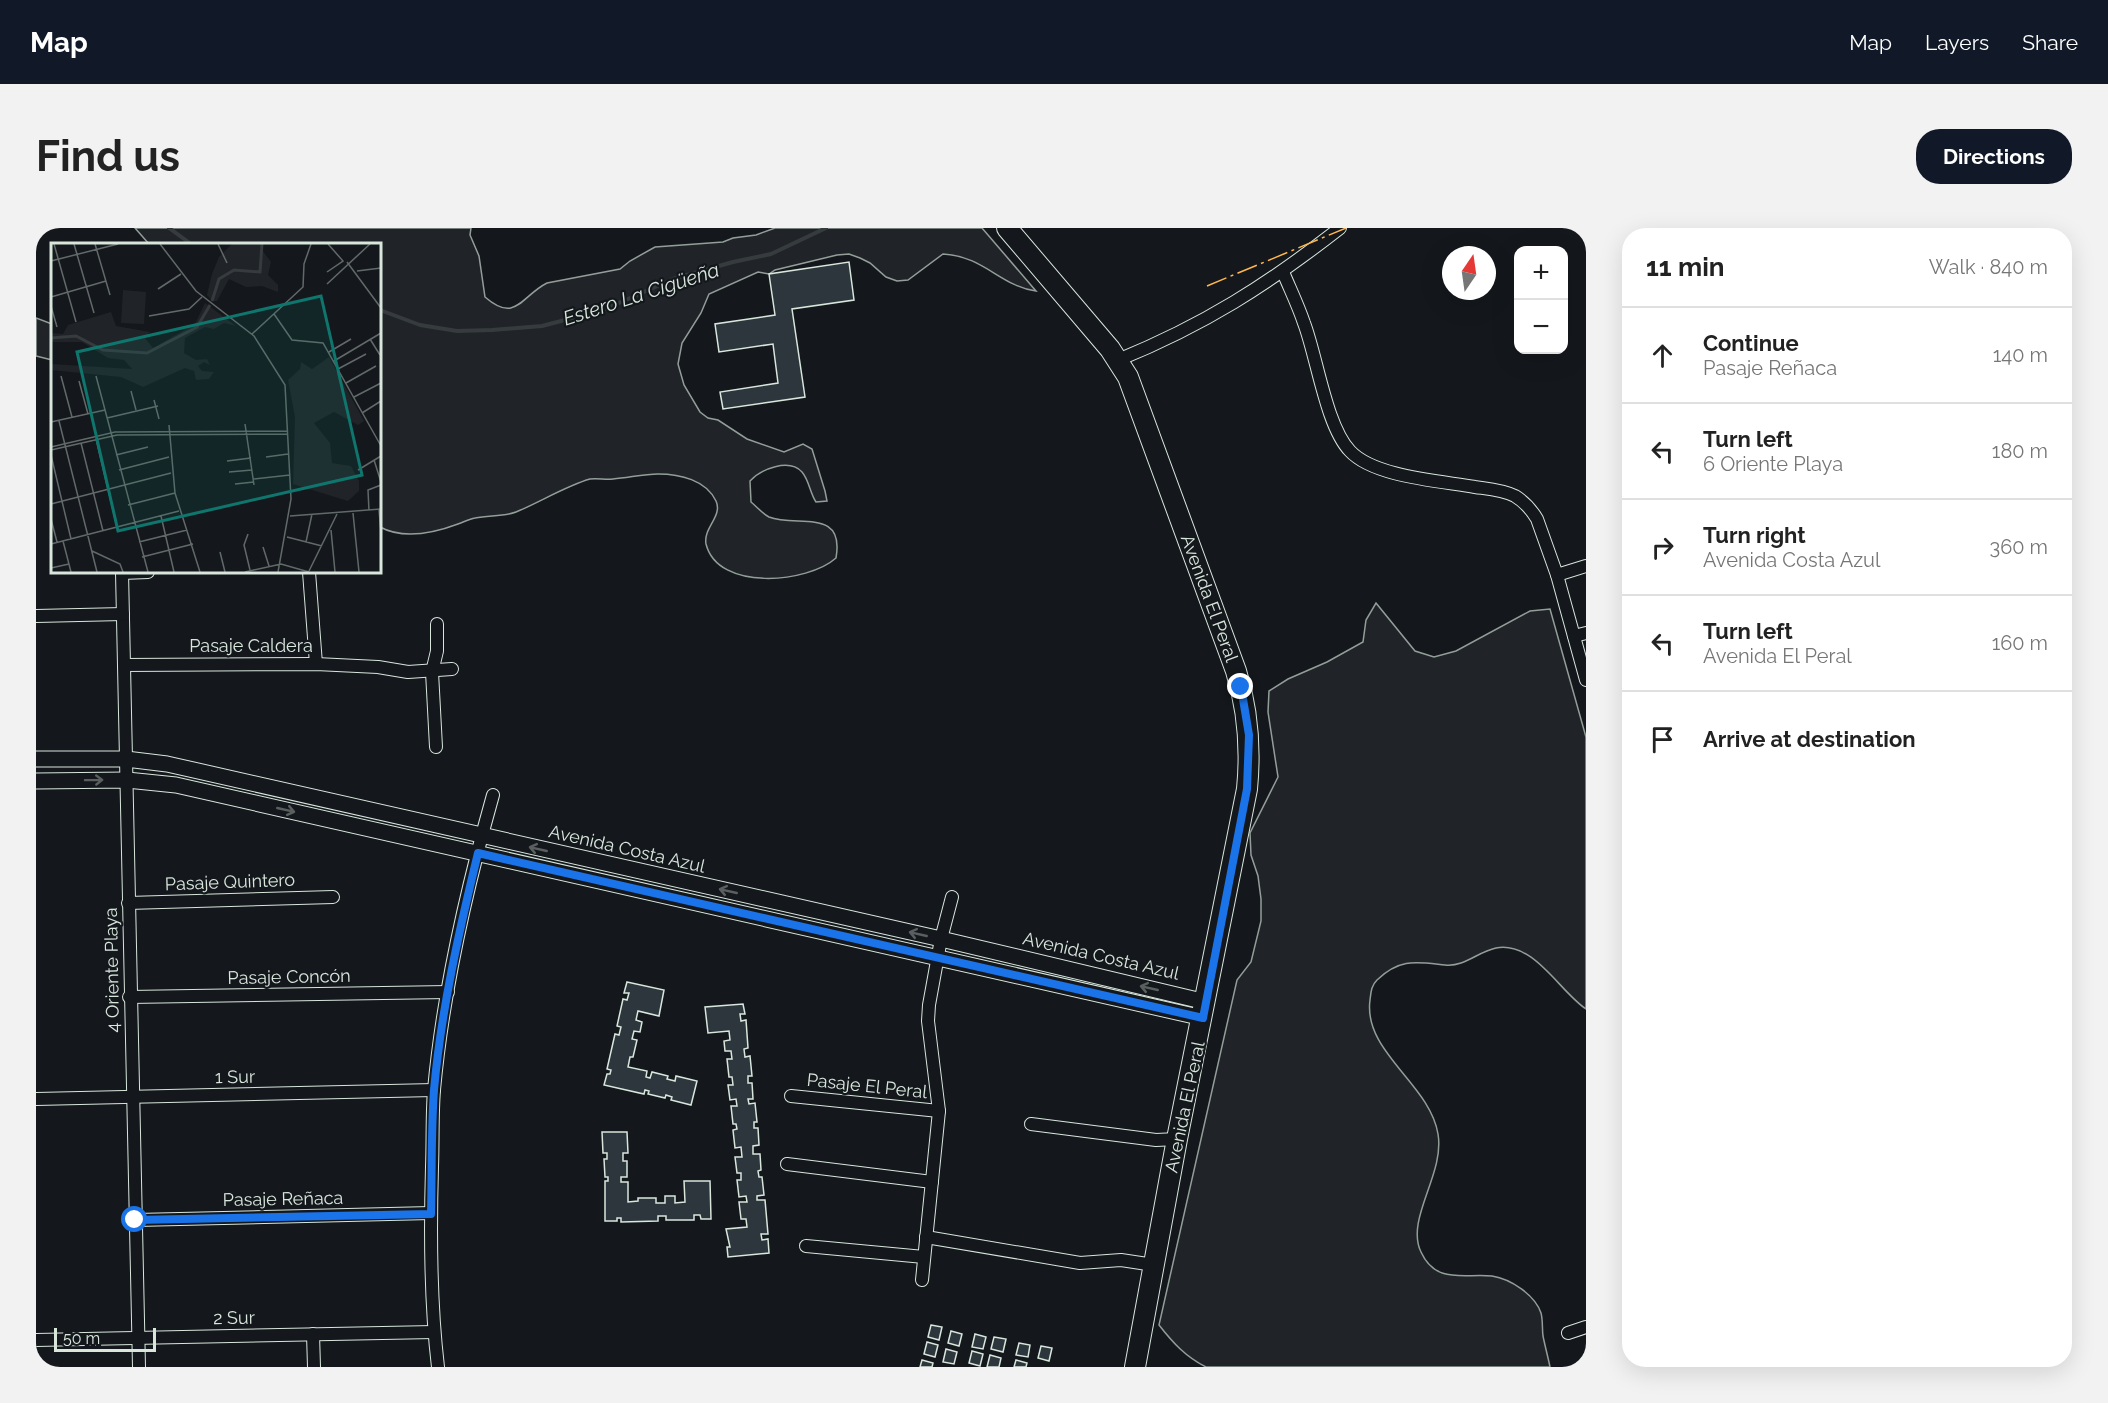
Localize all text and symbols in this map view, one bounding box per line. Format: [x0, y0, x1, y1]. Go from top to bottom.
text: Map [30, 26, 88, 59]
text: Map [1849, 30, 1892, 55]
text: Layers [1925, 30, 1989, 55]
text: Share [2022, 30, 2078, 55]
button: Directions [1916, 129, 2072, 184]
text: Find us [36, 132, 180, 181]
inset map [51, 243, 381, 573]
north arrow [1442, 246, 1496, 300]
map controls [1514, 246, 1568, 354]
button: + [1514, 246, 1568, 300]
text: 11 min [1646, 252, 1724, 282]
text: Walk · 840 m [1929, 255, 2048, 279]
water label: Estero La Cigüeña [560, 257, 722, 331]
button: − [1514, 300, 1568, 354]
text: Continue [1703, 330, 1799, 356]
icon: ahead [1646, 339, 1679, 372]
text: 140 m [1993, 343, 2048, 367]
text: Pasaje Reñaca [1703, 356, 1837, 380]
text: Turn left [1703, 426, 1793, 452]
icon: left [1646, 435, 1679, 468]
text: 180 m [1992, 439, 2048, 463]
text: 6 Oriente Playa [1703, 452, 1843, 476]
text: Turn right [1703, 522, 1806, 548]
icon: right [1646, 531, 1679, 564]
street label: Avenida El Peral [1177, 532, 1243, 665]
text: 360 m [1990, 535, 2048, 559]
text: Avenida Costa Azul [1703, 548, 1880, 572]
text: Turn left [1703, 618, 1793, 644]
icon: left [1646, 627, 1679, 660]
text: 160 m [1992, 631, 2048, 655]
street label: Pasaje Caldera [189, 635, 313, 656]
text: Avenida El Peral [1703, 644, 1852, 668]
route end [1227, 673, 1253, 699]
icon: arrive [1646, 723, 1679, 756]
text: Arrive at destination [1703, 726, 1916, 752]
one-way arrow [84, 774, 104, 786]
one-way arrow [276, 805, 296, 816]
street label: Avenida Costa Azul [547, 820, 707, 877]
one-way arrow [528, 842, 547, 854]
street label: Pasaje Quintero [165, 869, 296, 894]
one-way arrow [719, 885, 738, 896]
street label: 4 Oriente Playa [100, 907, 123, 1033]
one-way arrow [909, 927, 928, 939]
street label: Avenida Costa Azul [1021, 927, 1181, 984]
street label: Pasaje Concón [227, 965, 351, 988]
one-way arrow [1140, 982, 1159, 993]
street label: Avenida El Peral [1160, 1039, 1209, 1175]
street label: 1 Sur [215, 1066, 256, 1087]
street label: Pasaje El Peral [806, 1069, 928, 1102]
street label: Pasaje Reñaca [222, 1187, 343, 1210]
route start [121, 1206, 147, 1232]
street label: 2 Sur [213, 1307, 256, 1328]
scale bar [54, 1325, 156, 1352]
text: 50 m [63, 1329, 100, 1348]

